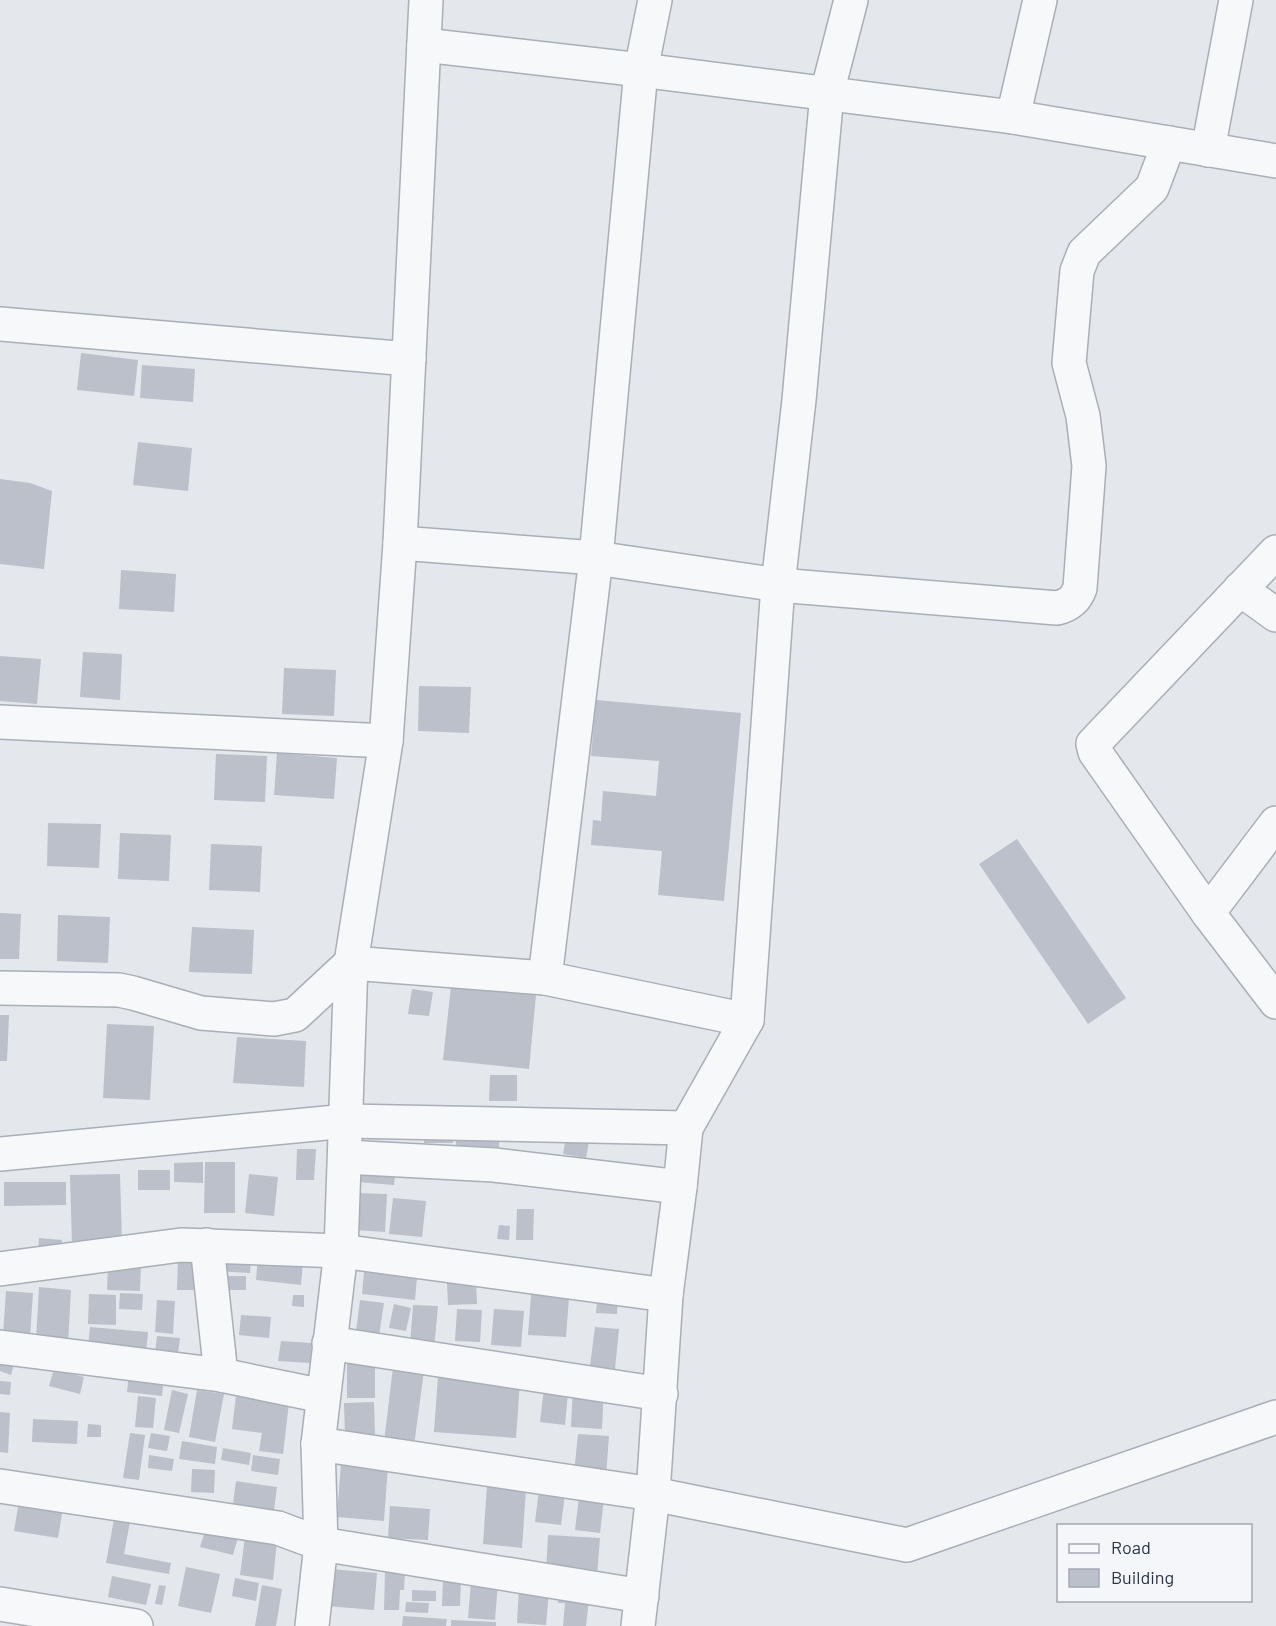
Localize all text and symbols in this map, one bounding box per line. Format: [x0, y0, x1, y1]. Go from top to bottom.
legend [1057, 1524, 1252, 1602]
text: Road [1111, 1536, 1151, 1558]
text: Building [1111, 1566, 1174, 1588]

